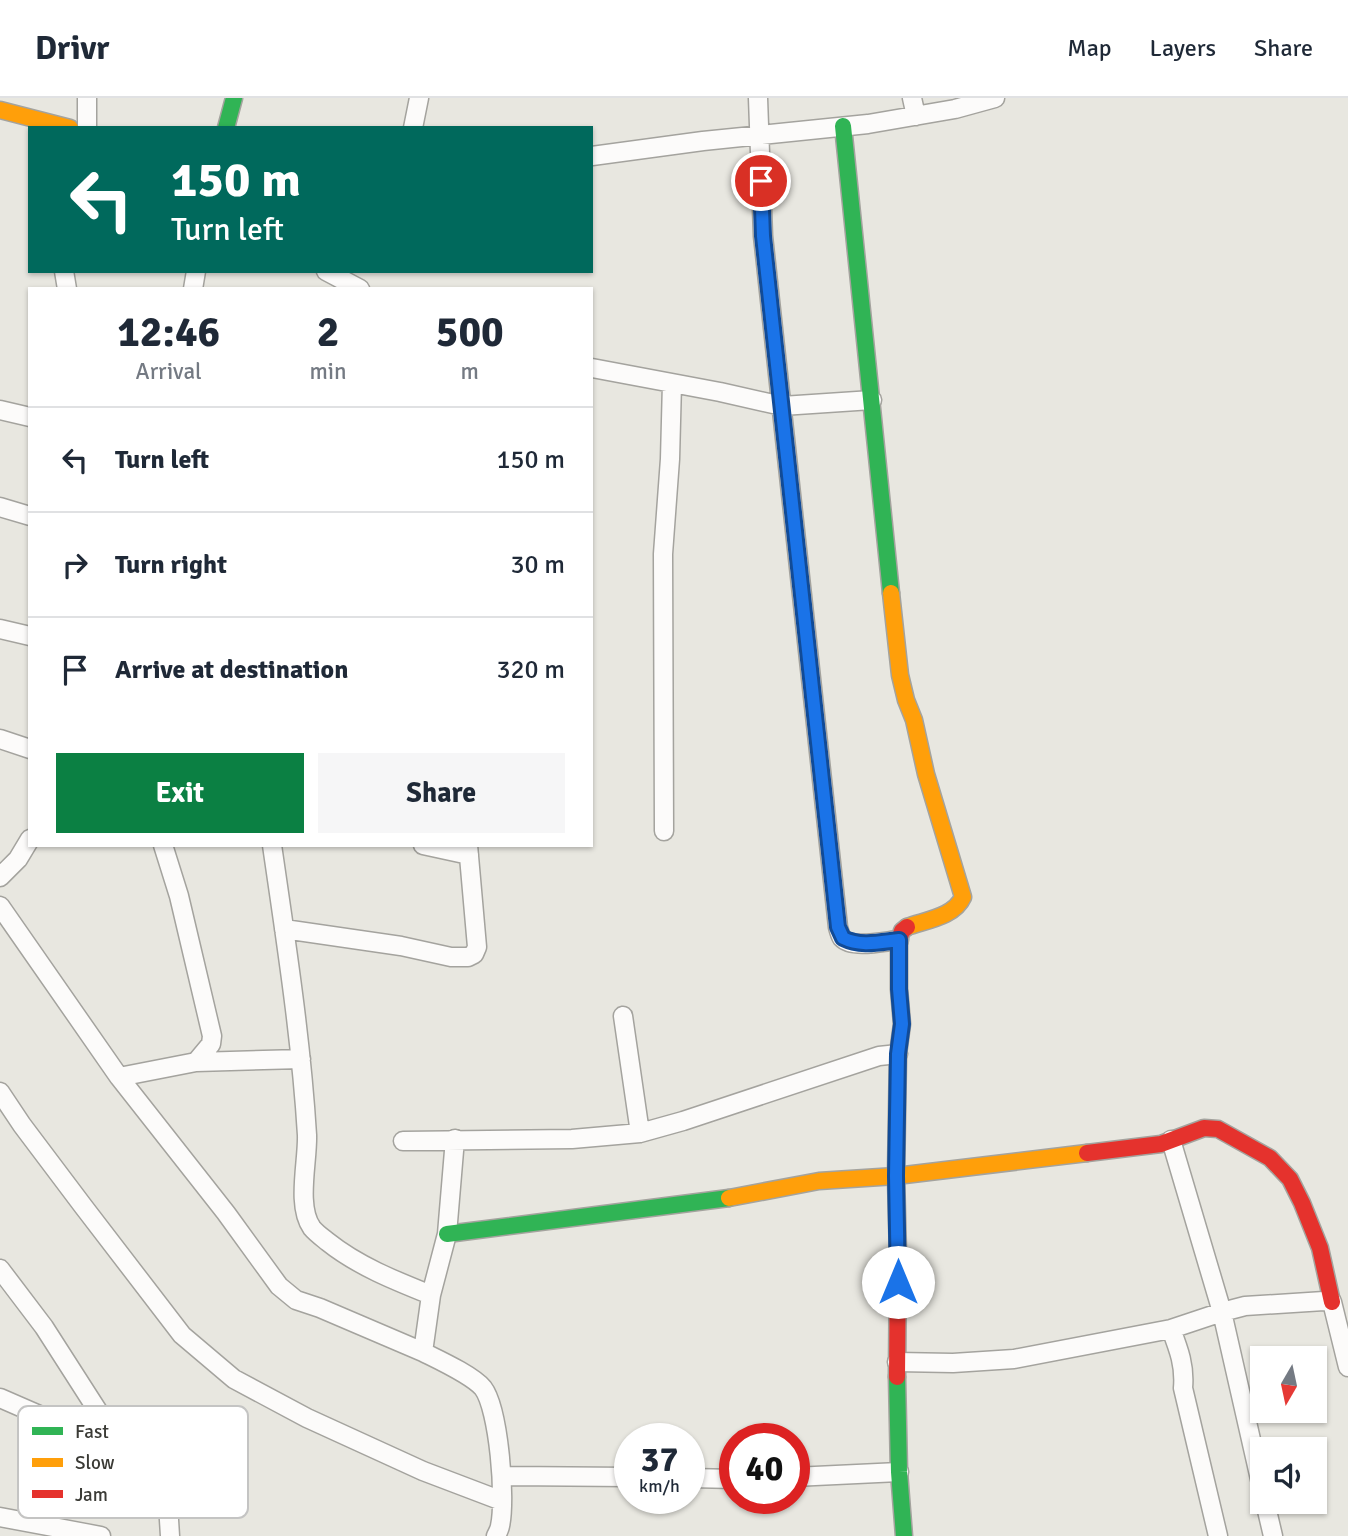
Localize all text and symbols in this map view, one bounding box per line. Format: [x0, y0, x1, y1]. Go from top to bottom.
text: Drivr [35, 28, 109, 69]
text: Map [1067, 33, 1112, 63]
text: Layers [1150, 33, 1216, 63]
text: Share [1254, 33, 1313, 63]
text: 150 m [171, 150, 301, 210]
pin [731, 151, 791, 211]
icon: left [56, 154, 147, 245]
icon: arrive [742, 162, 780, 200]
text: Turn left [171, 210, 284, 249]
text: 12:46 [117, 307, 220, 358]
text: 2 [317, 307, 339, 358]
text: 500 [436, 307, 504, 358]
text: Arrival [136, 357, 202, 386]
text: min [309, 357, 347, 386]
text: m [461, 357, 479, 386]
icon: left [56, 441, 94, 479]
text: Turn left [115, 444, 209, 476]
text: 150 m [496, 444, 565, 476]
icon: right [56, 546, 94, 584]
text: Turn right [115, 549, 227, 581]
text: 30 m [510, 549, 565, 581]
icon: arrive [56, 651, 94, 689]
text: Arrive at destination [115, 654, 348, 686]
text: 320 m [496, 654, 565, 686]
button: Exit [56, 753, 304, 833]
button: Share [318, 753, 565, 833]
position arrow [861, 1245, 935, 1319]
north arrow [1250, 1346, 1326, 1423]
map controls [1250, 1346, 1327, 1514]
legend [18, 1406, 248, 1518]
text: Fast [75, 1420, 109, 1444]
speed limit sign: 40 [719, 1423, 810, 1514]
button: sound [1250, 1437, 1327, 1514]
text: 37 [641, 1438, 678, 1481]
text: Slow [75, 1451, 115, 1475]
text: km/h [639, 1475, 680, 1497]
text: Jam [75, 1483, 108, 1507]

